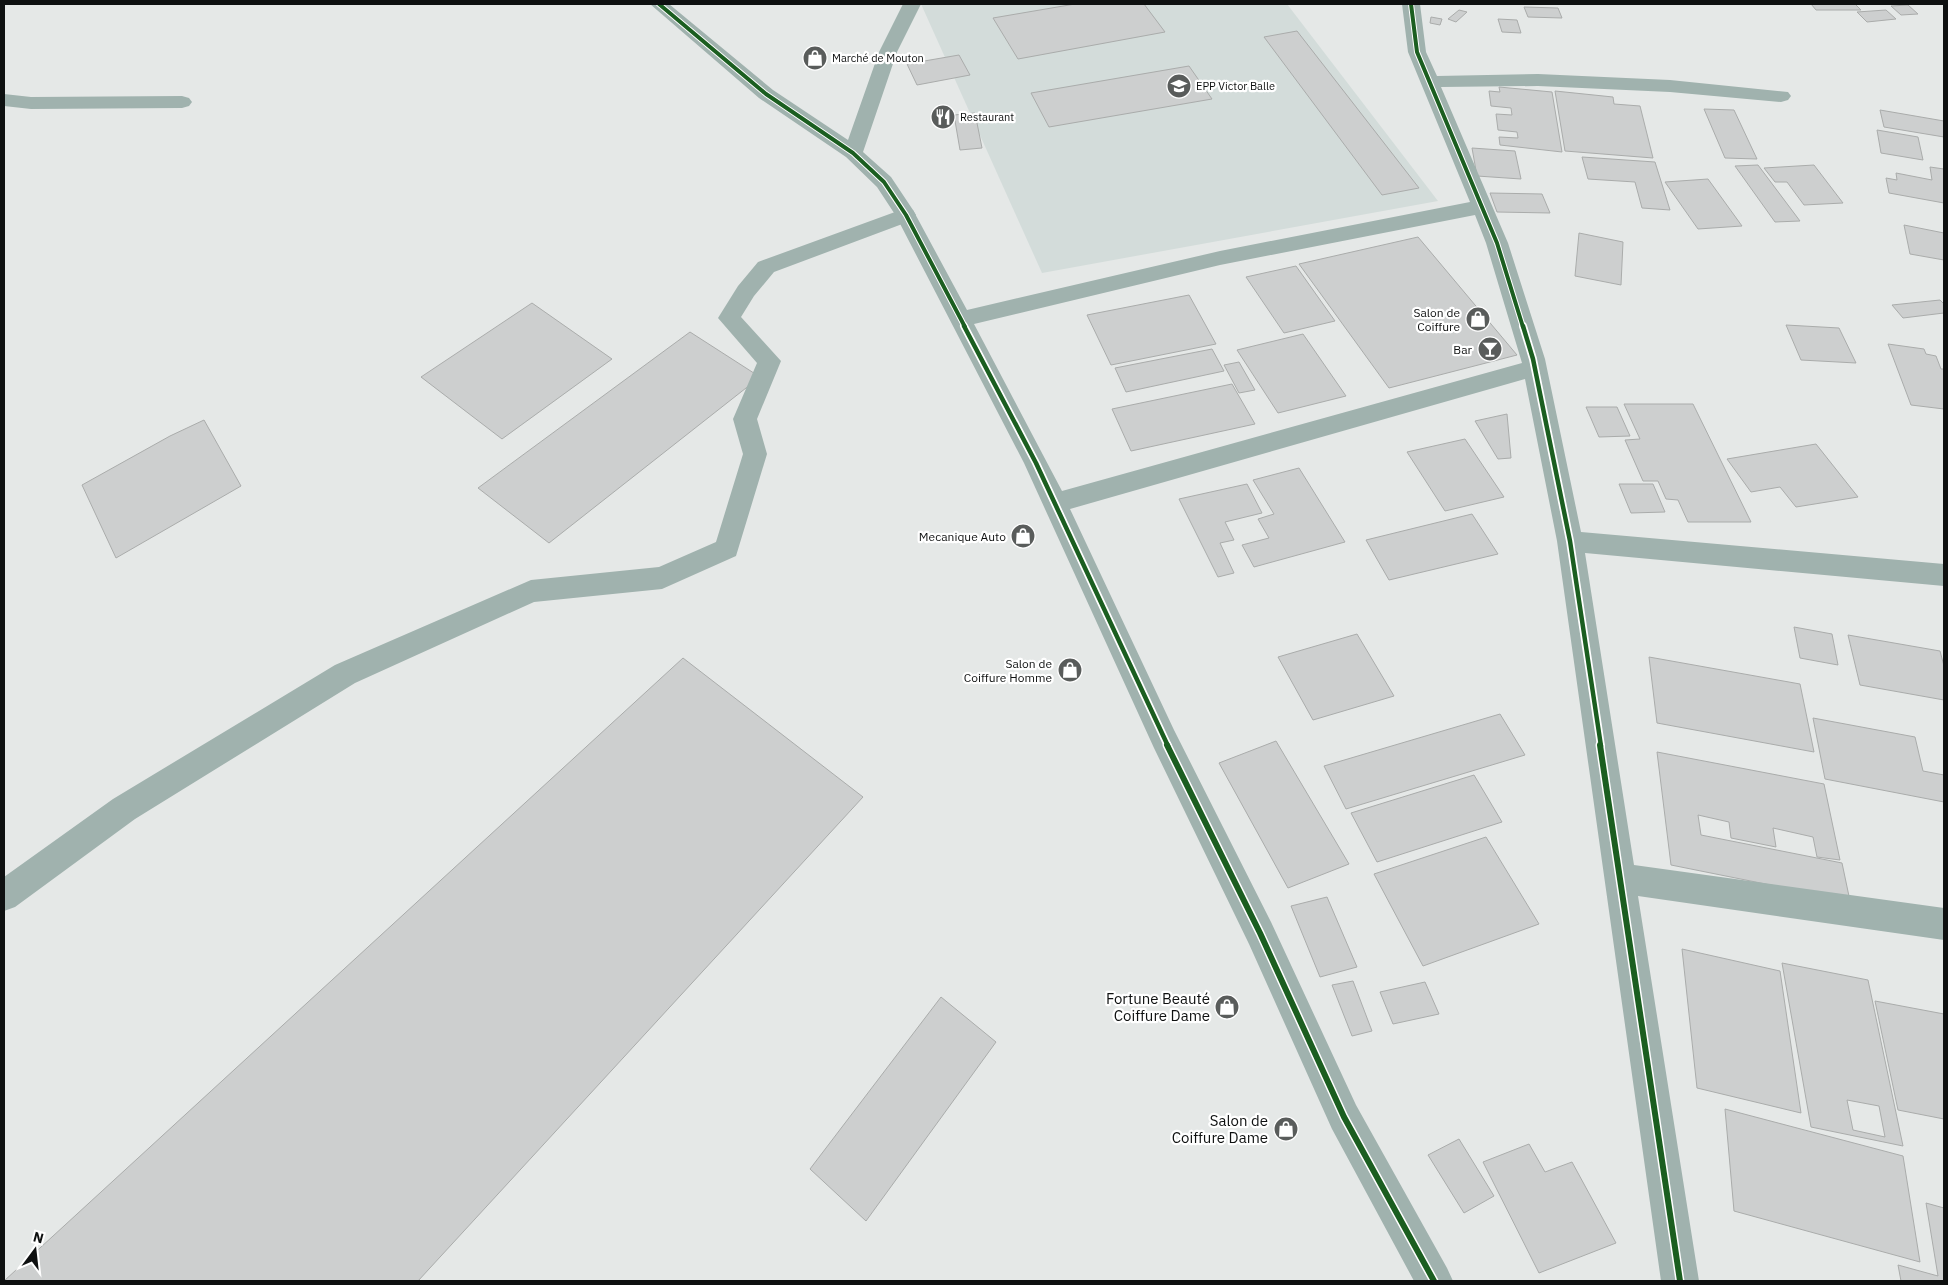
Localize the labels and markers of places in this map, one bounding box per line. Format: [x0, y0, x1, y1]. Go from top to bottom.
shop icon: Marché de Mouton [802, 45, 828, 71]
place label: Marché de Mouton [832, 51, 924, 65]
school or university icon: EPP Victor Balle [1166, 73, 1192, 99]
place label: EPP Victor Balle [1196, 79, 1275, 93]
restaurant icon: Restaurant [930, 104, 956, 130]
place label: Restaurant [960, 110, 1014, 124]
place label: Salon de Coiffure [1413, 305, 1460, 334]
shop icon: Salon de Coiffure [1465, 306, 1491, 332]
bar icon: Bar [1477, 336, 1503, 362]
place label: Bar [1453, 342, 1473, 357]
shop icon: Mecanique Auto [1010, 523, 1036, 549]
place label: Mecanique Auto [919, 529, 1006, 544]
place label: Salon de Coiffure Homme [964, 656, 1052, 685]
shop icon: Salon de Coiffure Homme [1057, 657, 1083, 683]
place label: Fortune Beauté Coiffure Dame [1106, 989, 1210, 1025]
shop icon: Fortune Beauté Coiffure Dame [1214, 994, 1240, 1020]
place label: Salon de Coiffure Dame [1172, 1111, 1268, 1147]
shop icon: Salon de Coiffure Dame [1273, 1116, 1299, 1142]

